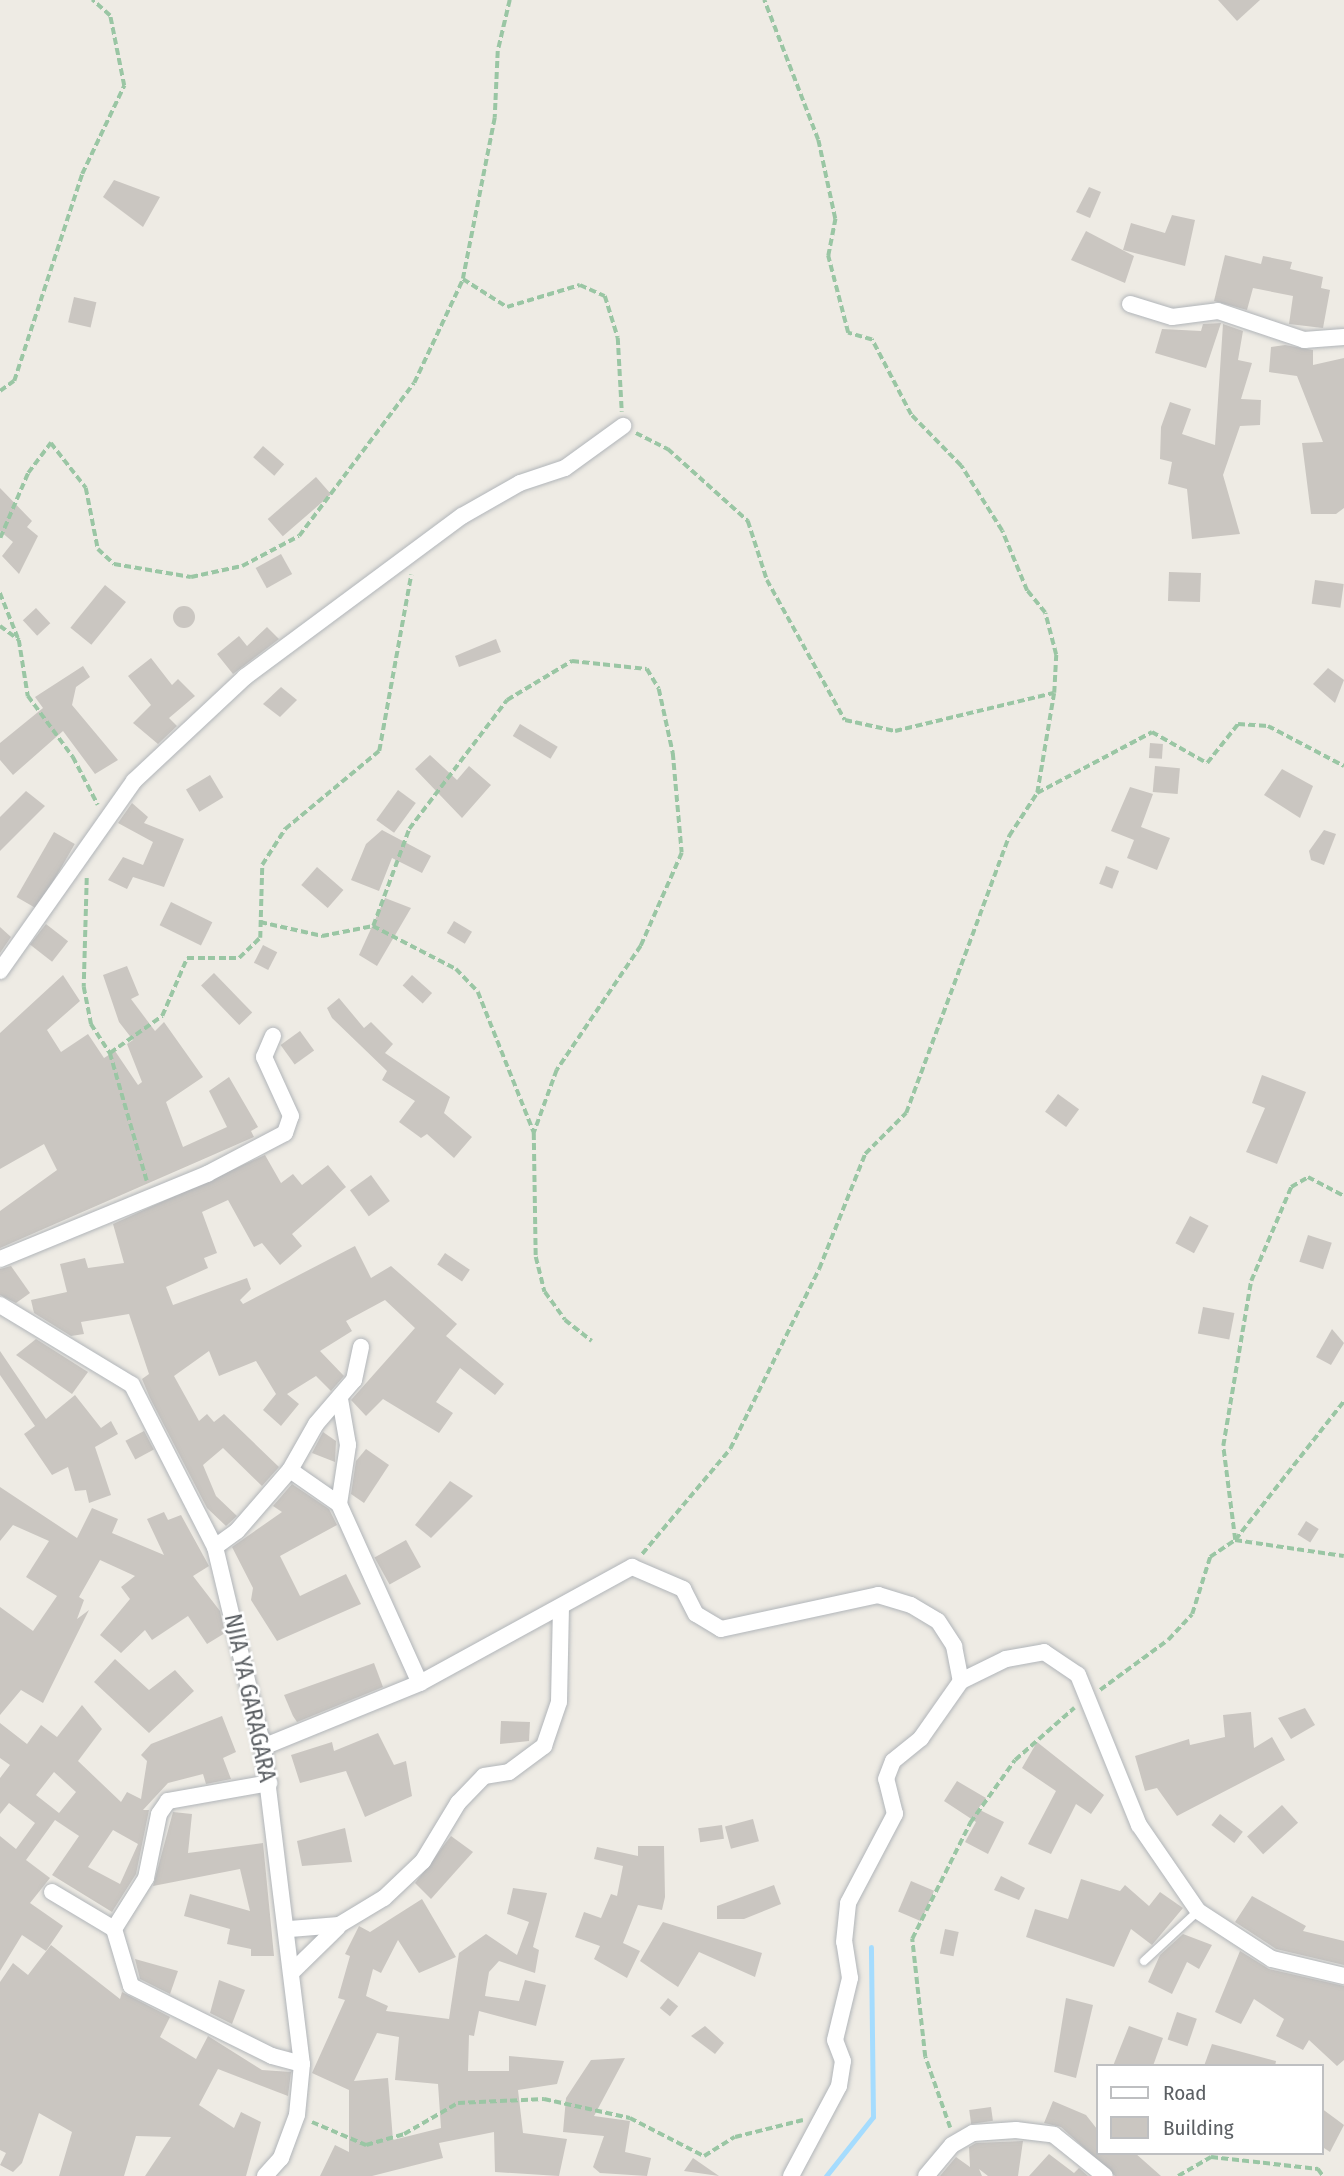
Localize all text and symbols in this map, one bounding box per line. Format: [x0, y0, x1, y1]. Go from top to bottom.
street label: NJIA YA GARAGARA [219, 1611, 281, 1785]
legend [1096, 2064, 1323, 2155]
text: Road [1163, 2080, 1207, 2106]
text: Building [1163, 2115, 1234, 2141]

